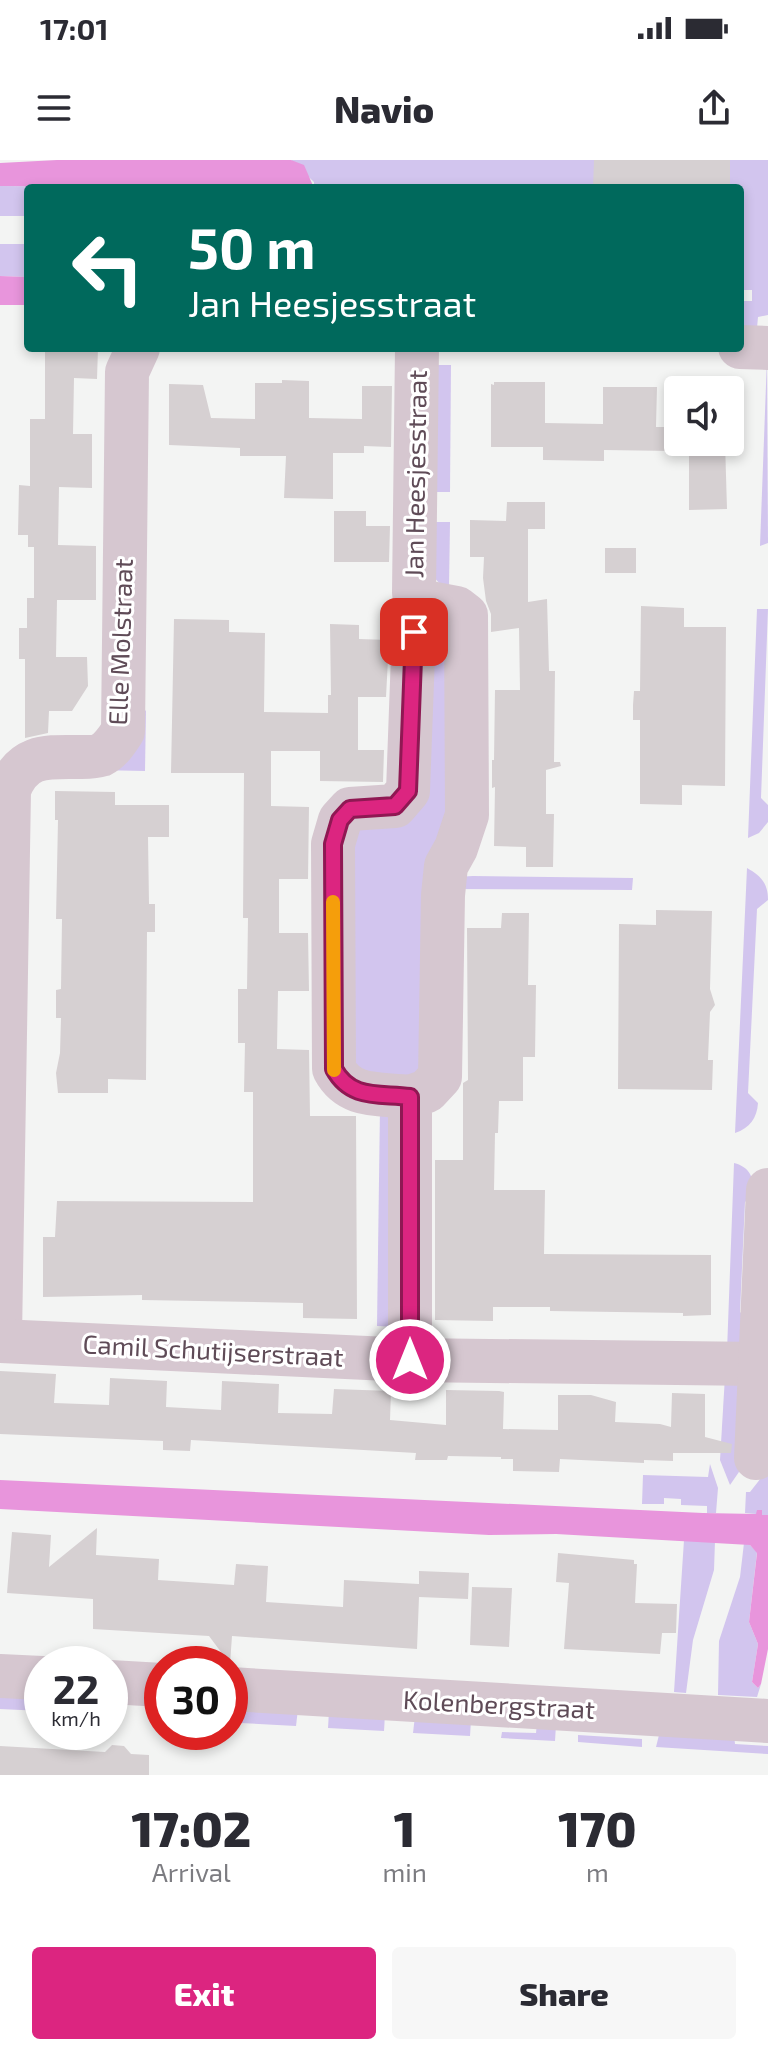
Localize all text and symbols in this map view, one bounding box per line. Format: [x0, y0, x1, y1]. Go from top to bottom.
text: 17:01 [40, 10, 108, 46]
icon: menu [32, 86, 76, 130]
icon: share [692, 86, 736, 130]
text: Navio [334, 87, 434, 130]
text: 50 m [188, 213, 316, 280]
icon: left [56, 216, 160, 320]
text: Jan Heesjesstraat [188, 281, 476, 324]
street label: Jan Heesjesstraat [397, 370, 432, 578]
map controls [664, 376, 744, 456]
button: sound [664, 376, 744, 456]
street label: Elle Molstraat [101, 558, 138, 726]
pin [380, 598, 448, 666]
icon: arrive [392, 610, 436, 654]
position arrow [368, 1318, 452, 1402]
street label: Camil Schutijserstraat [82, 1327, 344, 1372]
speed limit sign: 30 [144, 1646, 248, 1750]
text: 22 [53, 1664, 99, 1712]
street label: Kolenbergstraat [402, 1683, 596, 1724]
text: km/h [51, 1706, 101, 1730]
text: 17:02 [131, 1799, 251, 1857]
text: 1 [394, 1799, 415, 1857]
text: 170 [558, 1799, 637, 1857]
text: Arrival [152, 1856, 231, 1887]
text: min [382, 1856, 427, 1887]
text: m [586, 1856, 609, 1887]
button: Exit [32, 1947, 376, 2039]
button: Share [392, 1947, 736, 2039]

